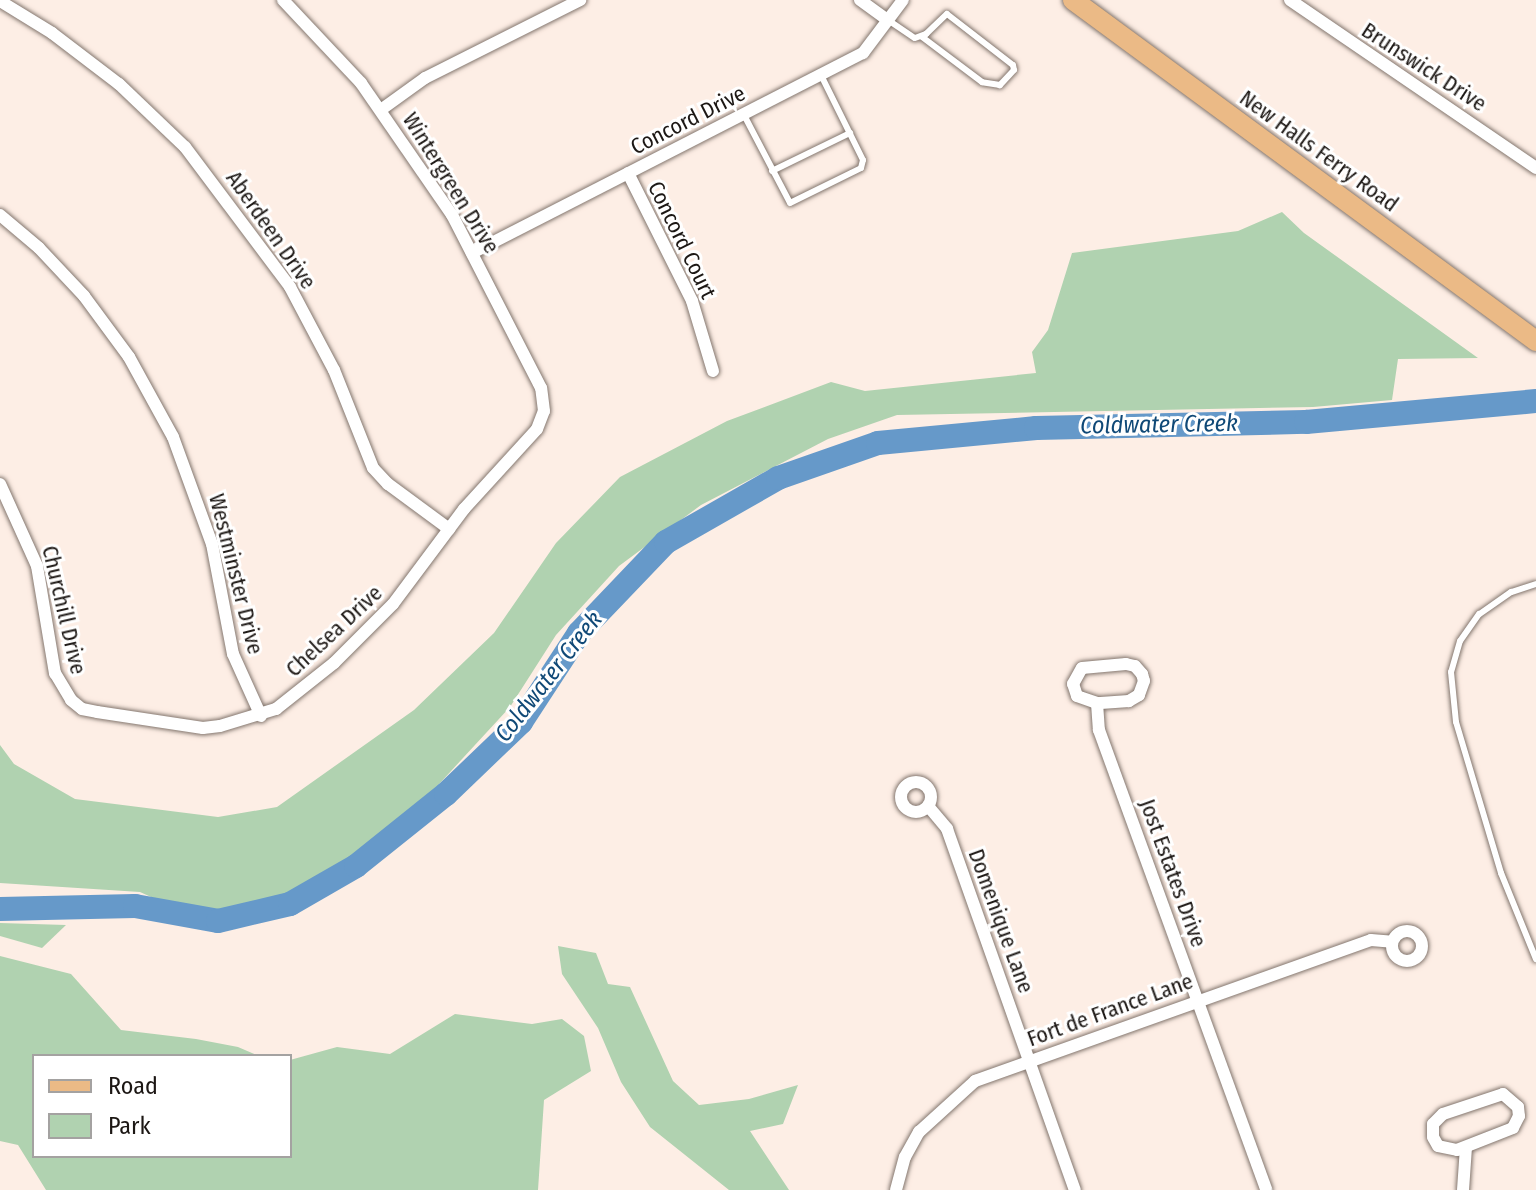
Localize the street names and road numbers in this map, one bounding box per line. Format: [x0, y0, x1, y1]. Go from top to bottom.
street label: Brunswick Drive [1357, 17, 1491, 117]
street label: Concord Drive [626, 80, 750, 160]
street label: New Halls Ferry Road [1235, 85, 1403, 217]
street label: Wintergreen Drive [397, 108, 505, 258]
street label: Aberdeen Drive [221, 166, 321, 294]
street label: Concord Court [642, 177, 722, 303]
street label: Westminster Drive [203, 491, 269, 657]
street label: Churchill Drive [36, 543, 92, 677]
street label: Chelsea Drive [280, 580, 388, 682]
street label: Jost Estates Drive [1134, 795, 1212, 951]
street label: Domenique Lane [963, 845, 1039, 997]
street label: Fort de France Lane [1024, 968, 1196, 1052]

